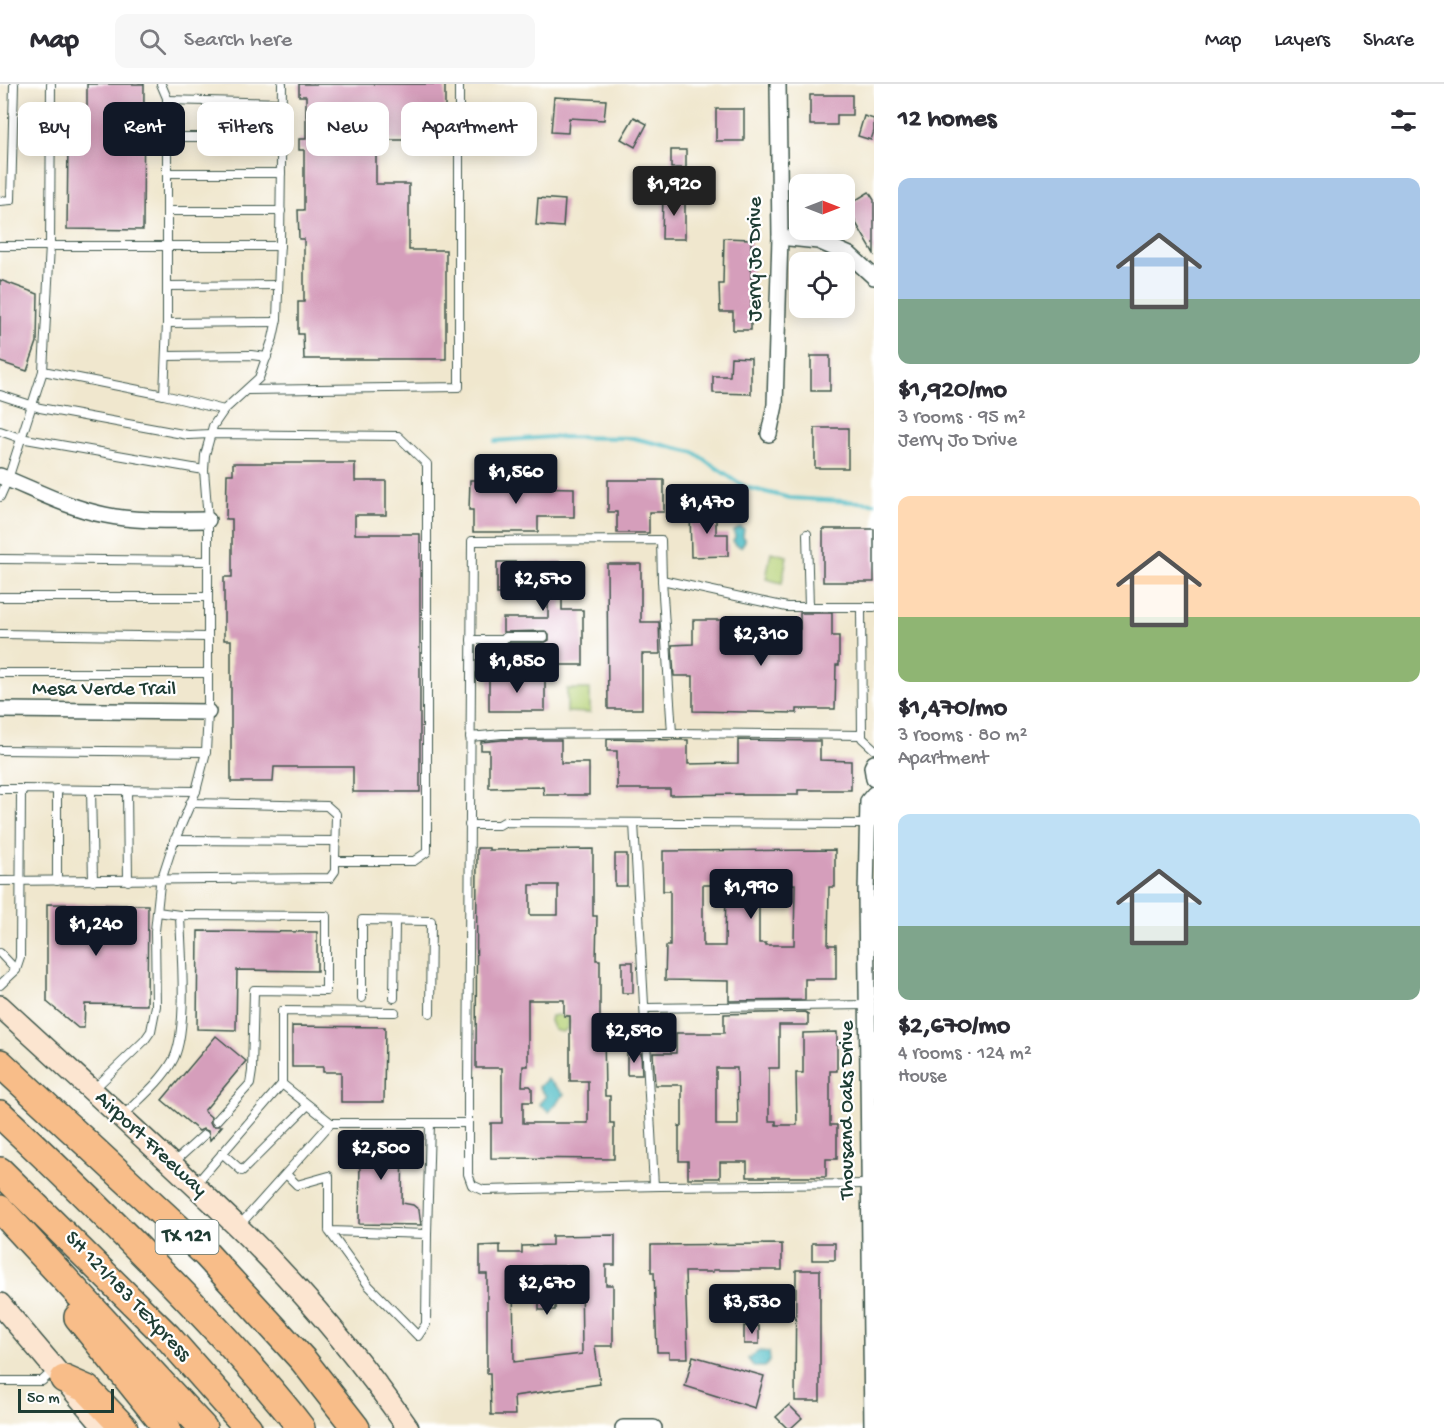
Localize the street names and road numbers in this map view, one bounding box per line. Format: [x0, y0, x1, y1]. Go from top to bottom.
street label: Jerry Jo Drive [744, 195, 769, 321]
street label: Mesa Verde Trail [32, 678, 176, 703]
street label: Thousand Oaks Drive [836, 1019, 861, 1200]
street label: Airport Freeway [89, 1087, 211, 1203]
road number: TX 121 [156, 1220, 219, 1254]
street label: SH 121/183 TEXpress [59, 1227, 196, 1368]

